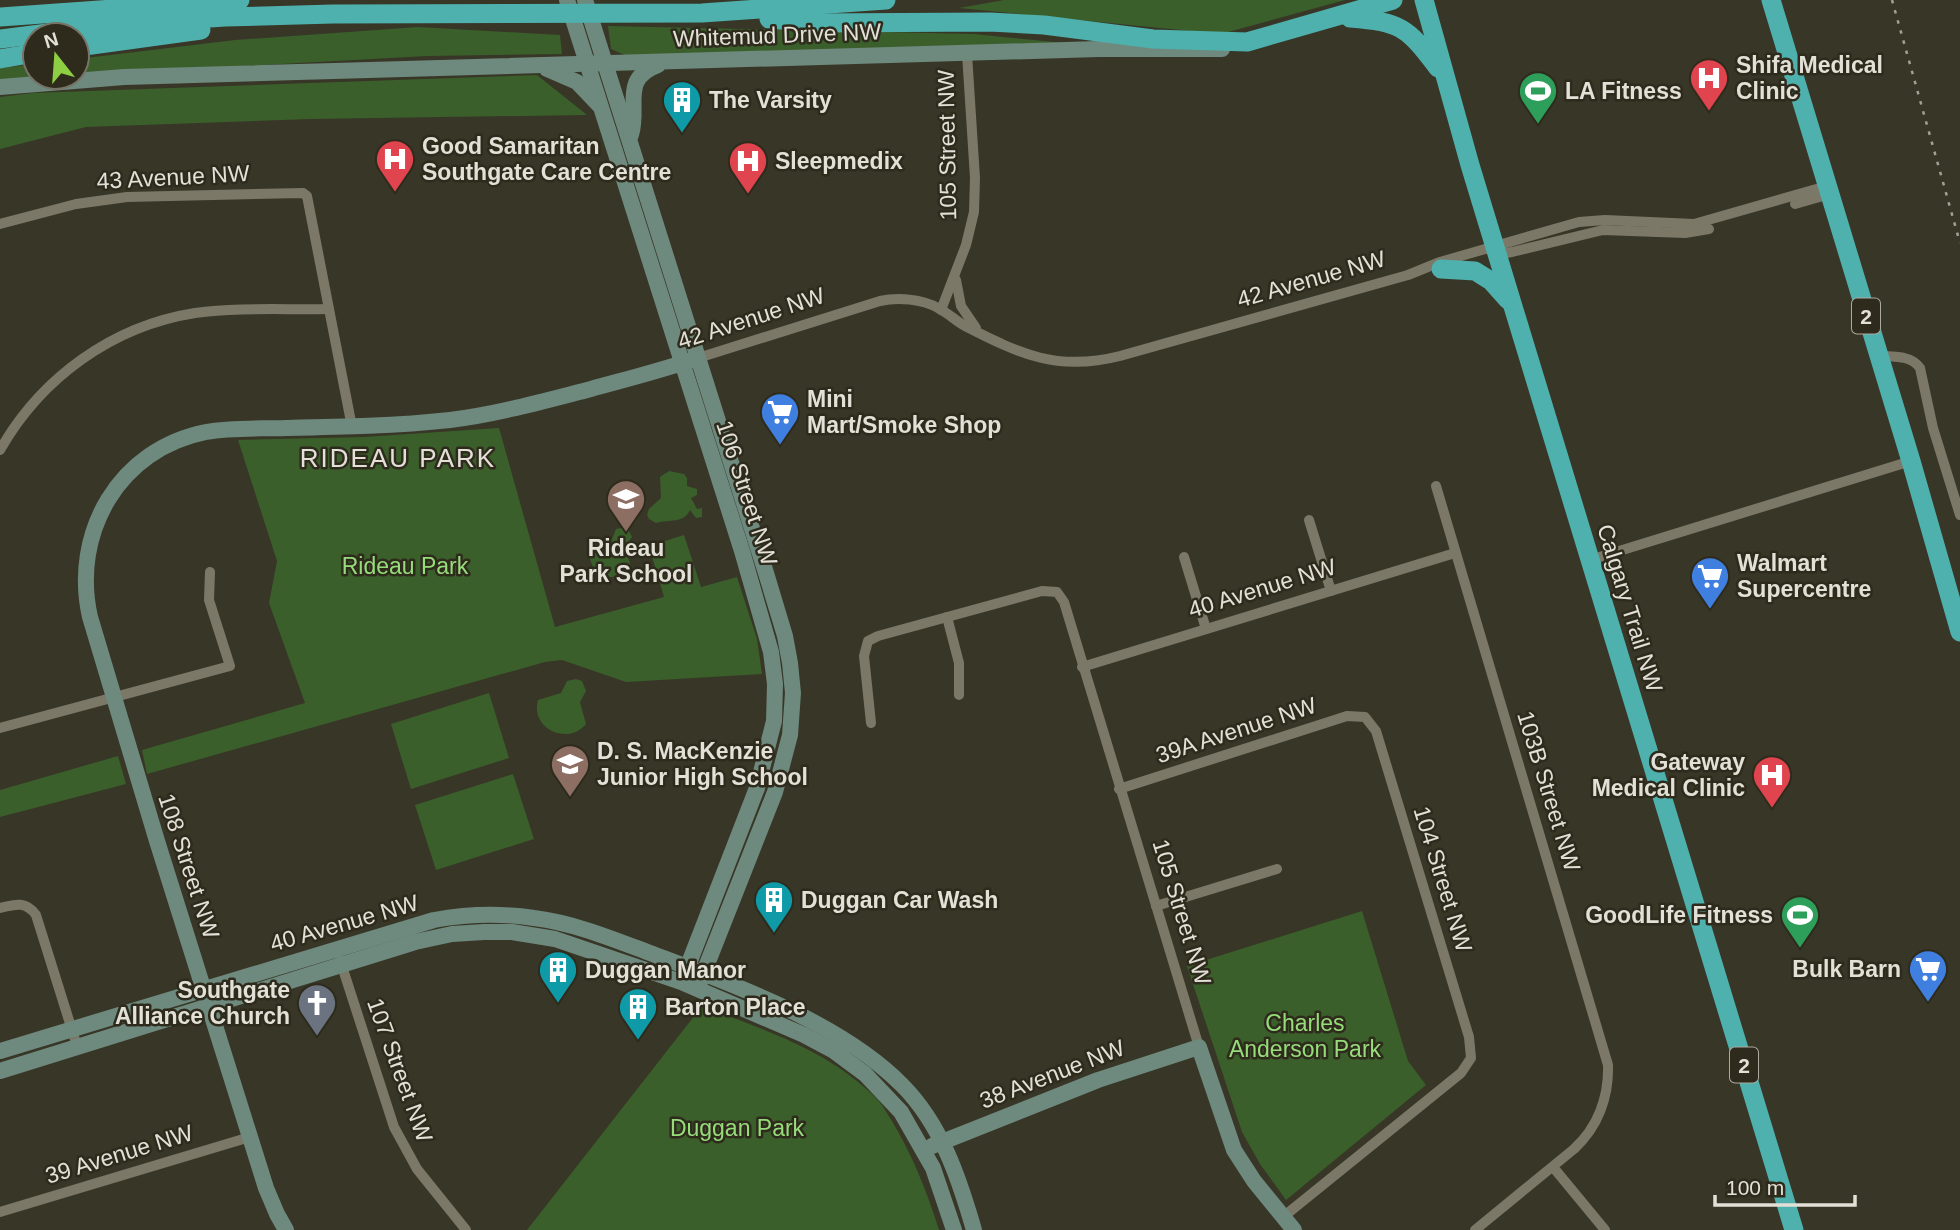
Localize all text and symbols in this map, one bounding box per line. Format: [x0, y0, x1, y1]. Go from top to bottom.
street label: Whitemud Drive NW [672, 18, 882, 52]
north arrow [21, 21, 91, 91]
text: N [42, 28, 61, 52]
place label: Shifa Medical Clinic [1736, 52, 1883, 104]
hospital icon: Shifa Medical Clinic [1688, 57, 1730, 112]
street label: 105 Street NW [933, 69, 961, 221]
sports icon: LA Fitness [1517, 70, 1559, 125]
place label: LA Fitness [1565, 78, 1682, 104]
building icon: The Varsity [661, 79, 703, 134]
place label: The Varsity [709, 87, 832, 113]
place label: Good Samaritan Southgate Care Centre [422, 133, 671, 185]
hospital icon: Good Samaritan Southgate Care Centre [374, 138, 416, 193]
hospital icon: Sleepmedix [727, 140, 769, 195]
place label: Sleepmedix [775, 148, 903, 174]
street label: 43 Avenue NW [96, 160, 250, 194]
street label: 42 Avenue NW [1234, 245, 1388, 313]
street label: 42 Avenue NW [674, 282, 828, 354]
road number: 2 [1852, 298, 1880, 334]
place label: Mini Mart/Smoke Shop [807, 386, 1001, 438]
supermarket icon: Mini Mart/Smoke Shop [759, 391, 801, 446]
street label: 106 Street NW [711, 417, 783, 569]
district label: RIDEAU PARK [300, 443, 496, 473]
school or university icon: Rideau Park School [605, 478, 647, 533]
street label: Calgary Trail NW [1592, 521, 1668, 695]
place label: Rideau Park School [560, 535, 692, 587]
place label: Walmart Supercentre [1737, 550, 1871, 602]
park label: Rideau Park [342, 553, 469, 579]
street label: 40 Avenue NW [1185, 553, 1339, 623]
supermarket icon: Walmart Supercentre [1689, 555, 1731, 610]
street label: 39A Avenue NW [1153, 692, 1320, 768]
street label: 103B Street NW [1512, 708, 1586, 875]
place label: D. S. MacKenzie Junior High School [597, 738, 808, 790]
school or university icon: D. S. MacKenzie Junior High School [549, 743, 591, 798]
place label: Gateway Medical Clinic [1592, 749, 1745, 801]
hospital icon: Gateway Medical Clinic [1751, 754, 1793, 809]
street label: 108 Street NW [153, 790, 225, 942]
street label: 104 Street NW [1409, 803, 1478, 955]
street label: 105 Street NW [1148, 836, 1217, 988]
building icon: Duggan Car Wash [753, 879, 795, 934]
place label: Duggan Car Wash [801, 887, 998, 913]
street label: 40 Avenue NW [267, 889, 421, 957]
sports icon: GoodLife Fitness [1779, 894, 1821, 949]
place label: GoodLife Fitness [1585, 902, 1773, 928]
supermarket icon: Bulk Barn [1907, 948, 1949, 1003]
building icon: Duggan Manor [537, 949, 579, 1004]
place label: Bulk Barn [1792, 956, 1901, 982]
place label: Duggan Manor [585, 957, 746, 983]
place label: Southgate Alliance Church [115, 977, 290, 1029]
church icon: Southgate Alliance Church [296, 982, 338, 1037]
building icon: Barton Place [617, 986, 659, 1041]
place label: Barton Place [665, 994, 806, 1020]
street label: 107 Street NW [362, 995, 438, 1146]
park label: Charles Anderson Park [1229, 1010, 1382, 1062]
street label: 38 Avenue NW [976, 1034, 1128, 1114]
road number: 2 [1730, 1048, 1758, 1082]
park label: Duggan Park [670, 1115, 805, 1141]
street label: 39 Avenue NW [42, 1119, 196, 1189]
scale bar [1715, 1164, 1855, 1208]
text: 100 m [1726, 1176, 1784, 1199]

